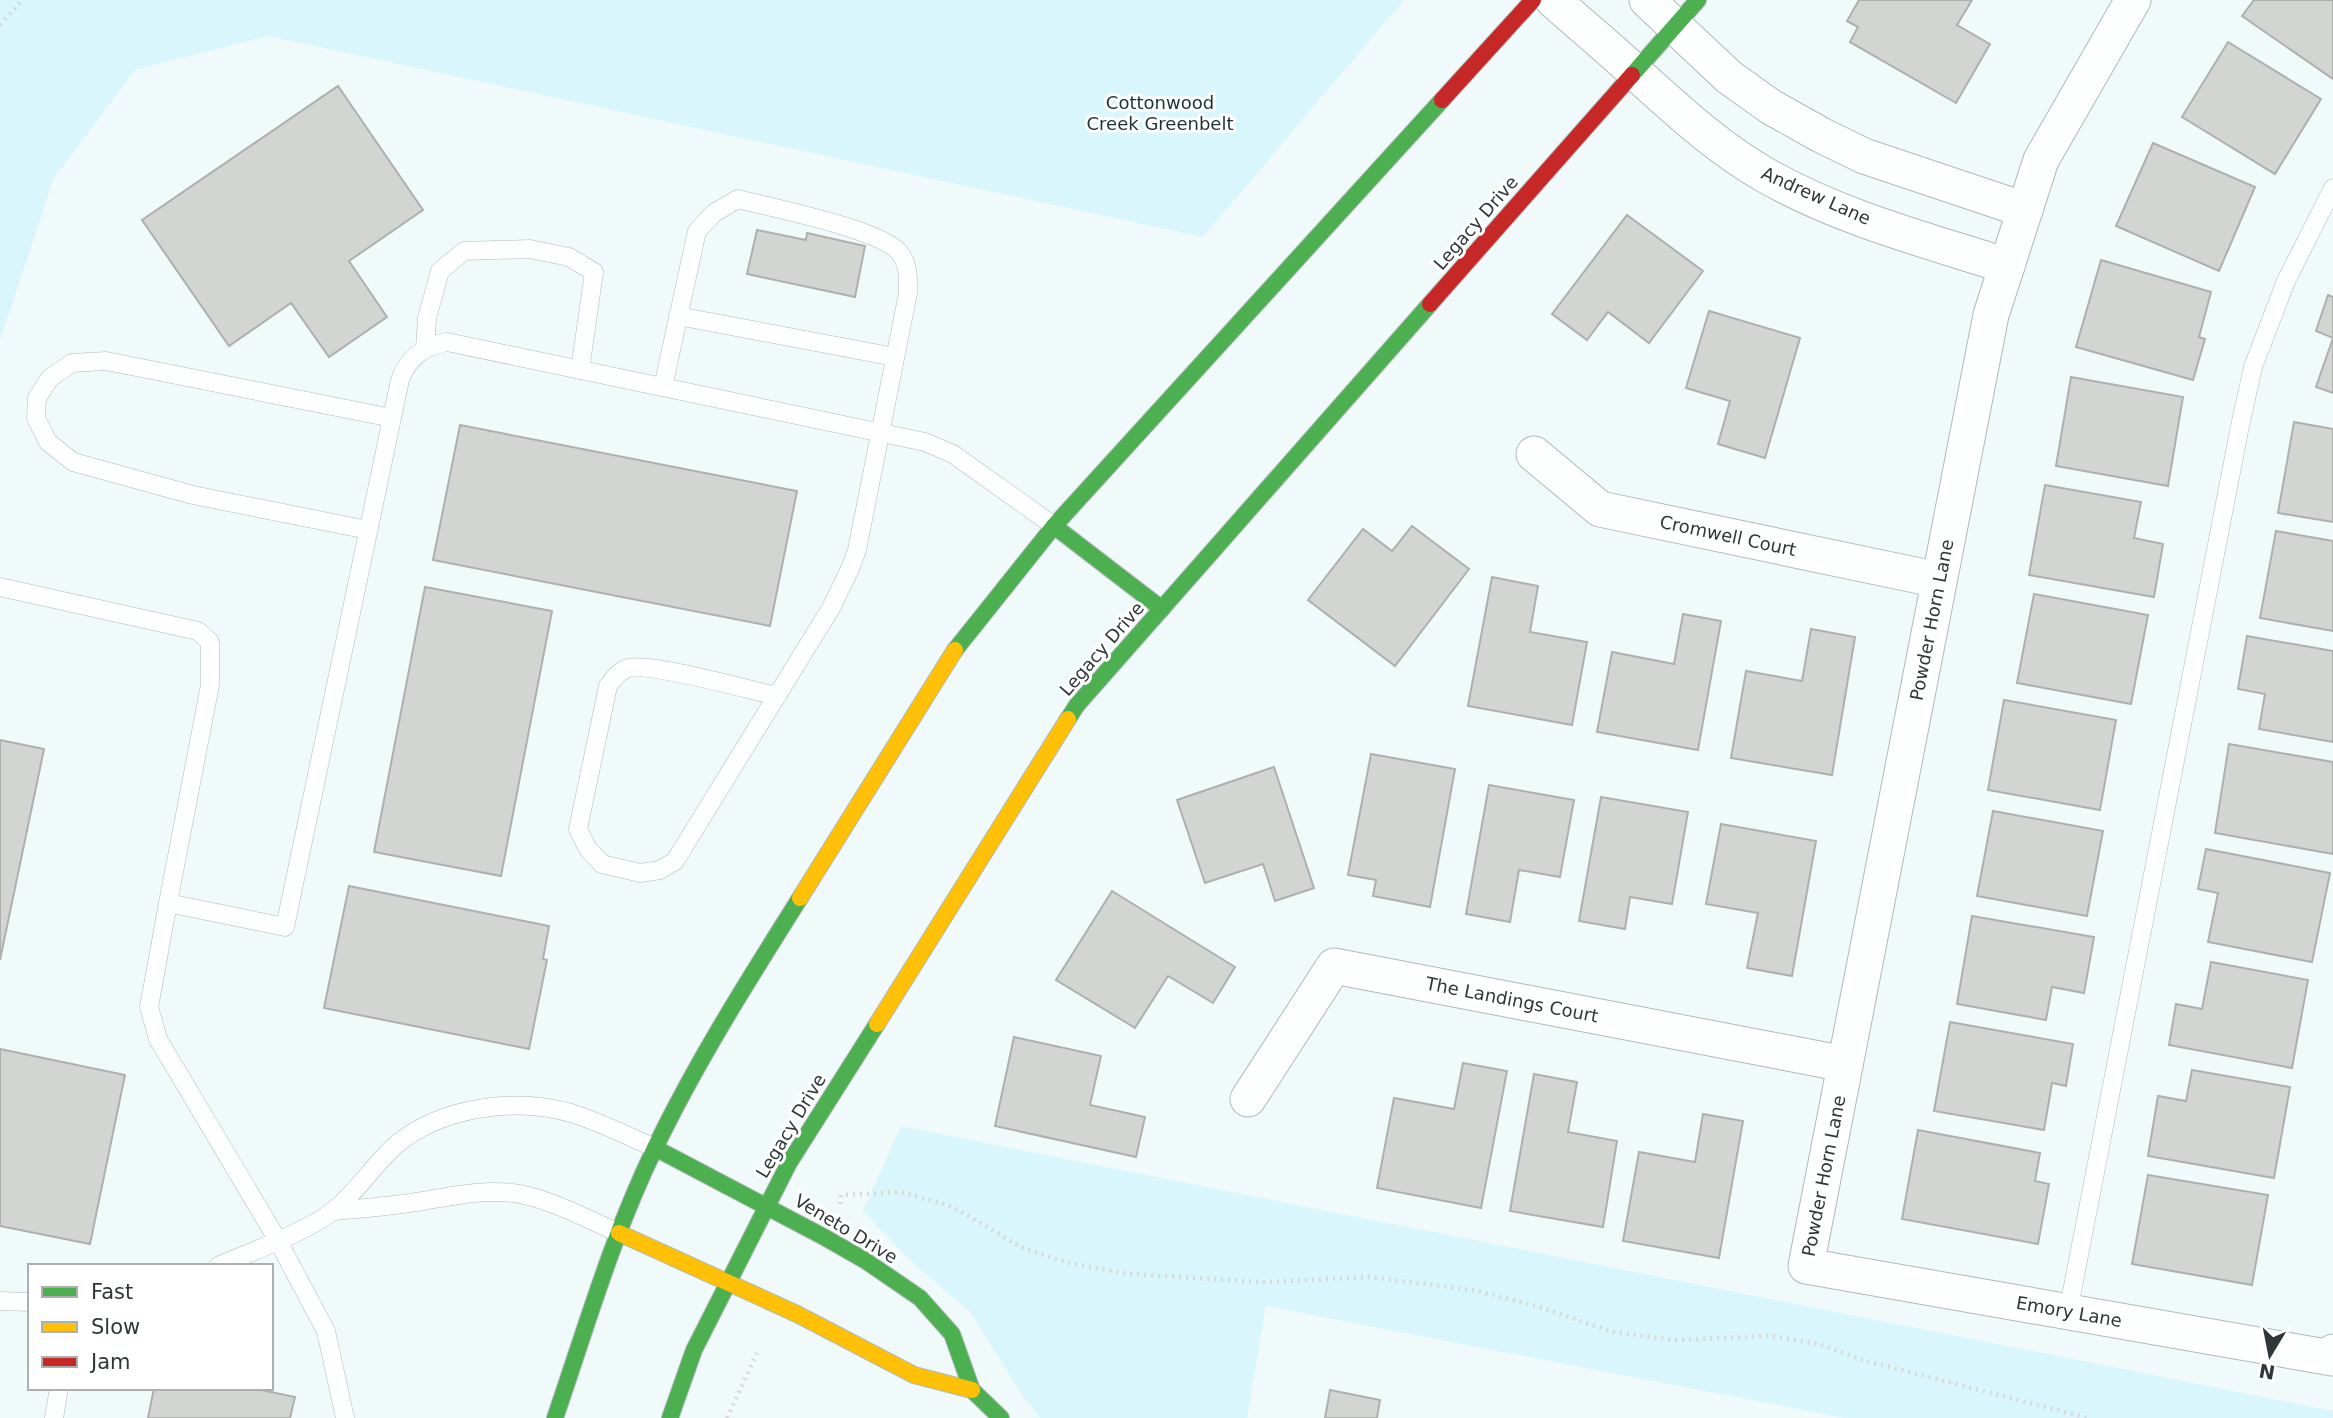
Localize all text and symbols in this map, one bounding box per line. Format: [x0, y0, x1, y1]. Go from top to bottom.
park label: Cottonwood Creek Greenbelt [1087, 92, 1233, 134]
street label: Andrew Lane [1758, 162, 1874, 229]
street label: Legacy Drive [1429, 171, 1522, 274]
street label: Cromwell Court [1658, 511, 1798, 560]
street label: Powder Horn Lane [1906, 537, 1957, 702]
street label: Legacy Drive [1055, 597, 1148, 700]
street label: The Landings Court [1423, 972, 1600, 1027]
street label: Legacy Drive [751, 1070, 830, 1182]
street label: Powder Horn Lane [1798, 1093, 1849, 1258]
street label: Veneto Drive [791, 1190, 901, 1268]
legend [28, 1264, 273, 1390]
text: Fast [91, 1280, 133, 1304]
street label: Emory Lane [2014, 1292, 2124, 1331]
text: Slow [91, 1315, 140, 1339]
north arrow [2235, 1320, 2305, 1390]
text: Jam [89, 1350, 131, 1374]
text: N [2257, 1360, 2277, 1384]

